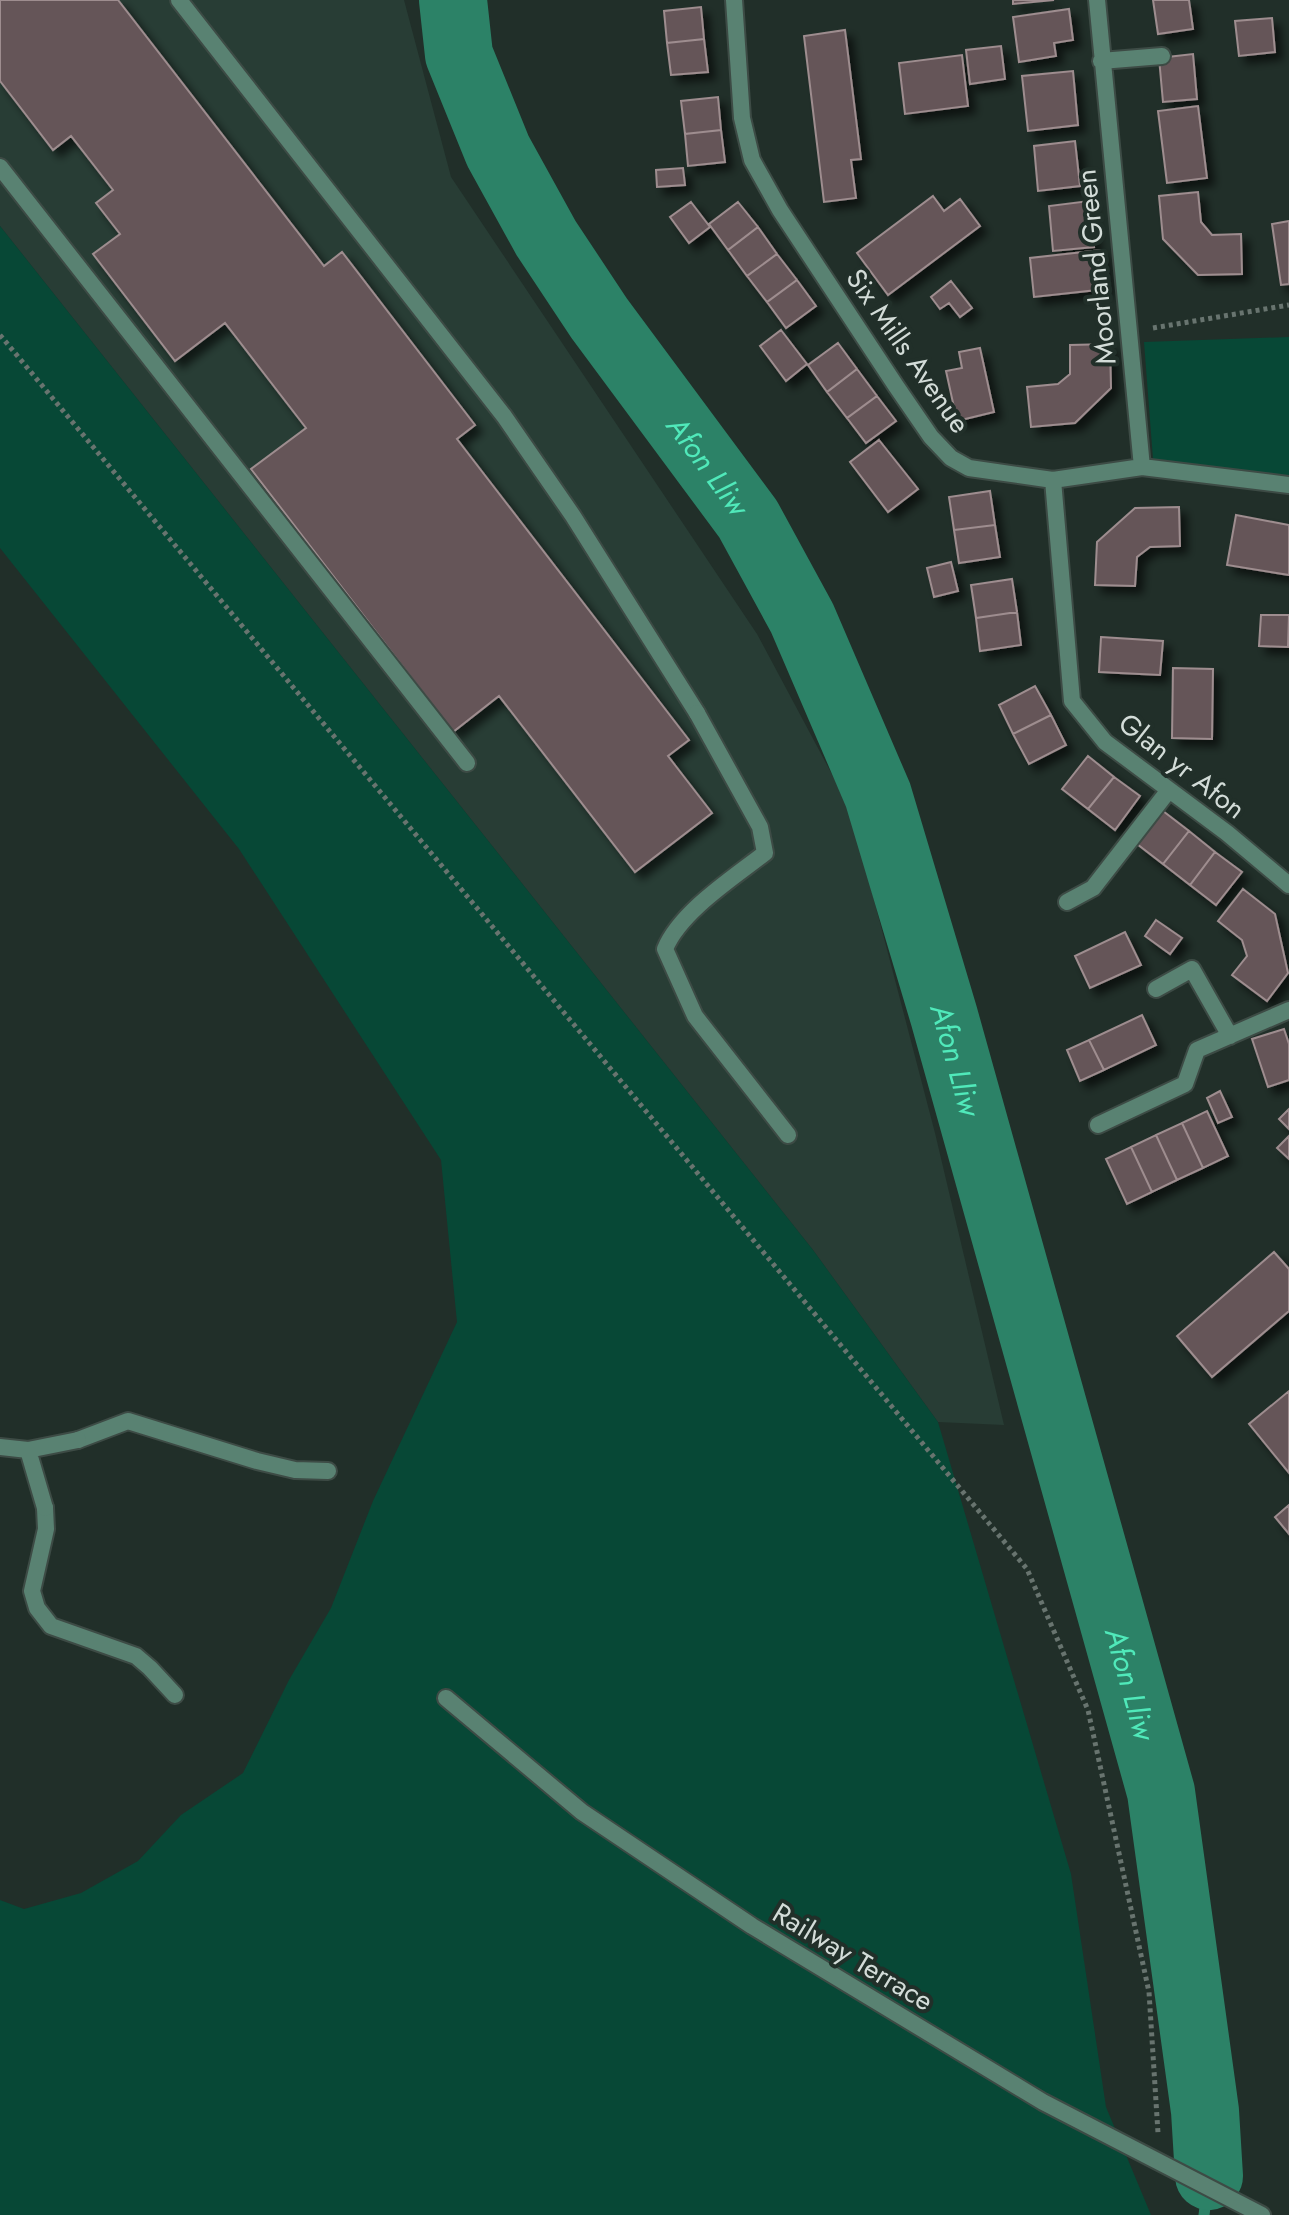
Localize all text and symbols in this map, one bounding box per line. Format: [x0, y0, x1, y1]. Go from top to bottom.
street label: Moorland Green [1065, 167, 1127, 367]
street label: Six Mills Avenue [836, 260, 980, 442]
water label: Afon Lliw [656, 406, 761, 526]
street label: Glan yr Afon [1110, 703, 1254, 829]
water label: Afon Lliw [920, 997, 993, 1123]
water label: Afon Lliw [1094, 1622, 1168, 1747]
street label: Railway Terrace [765, 1893, 941, 2021]

